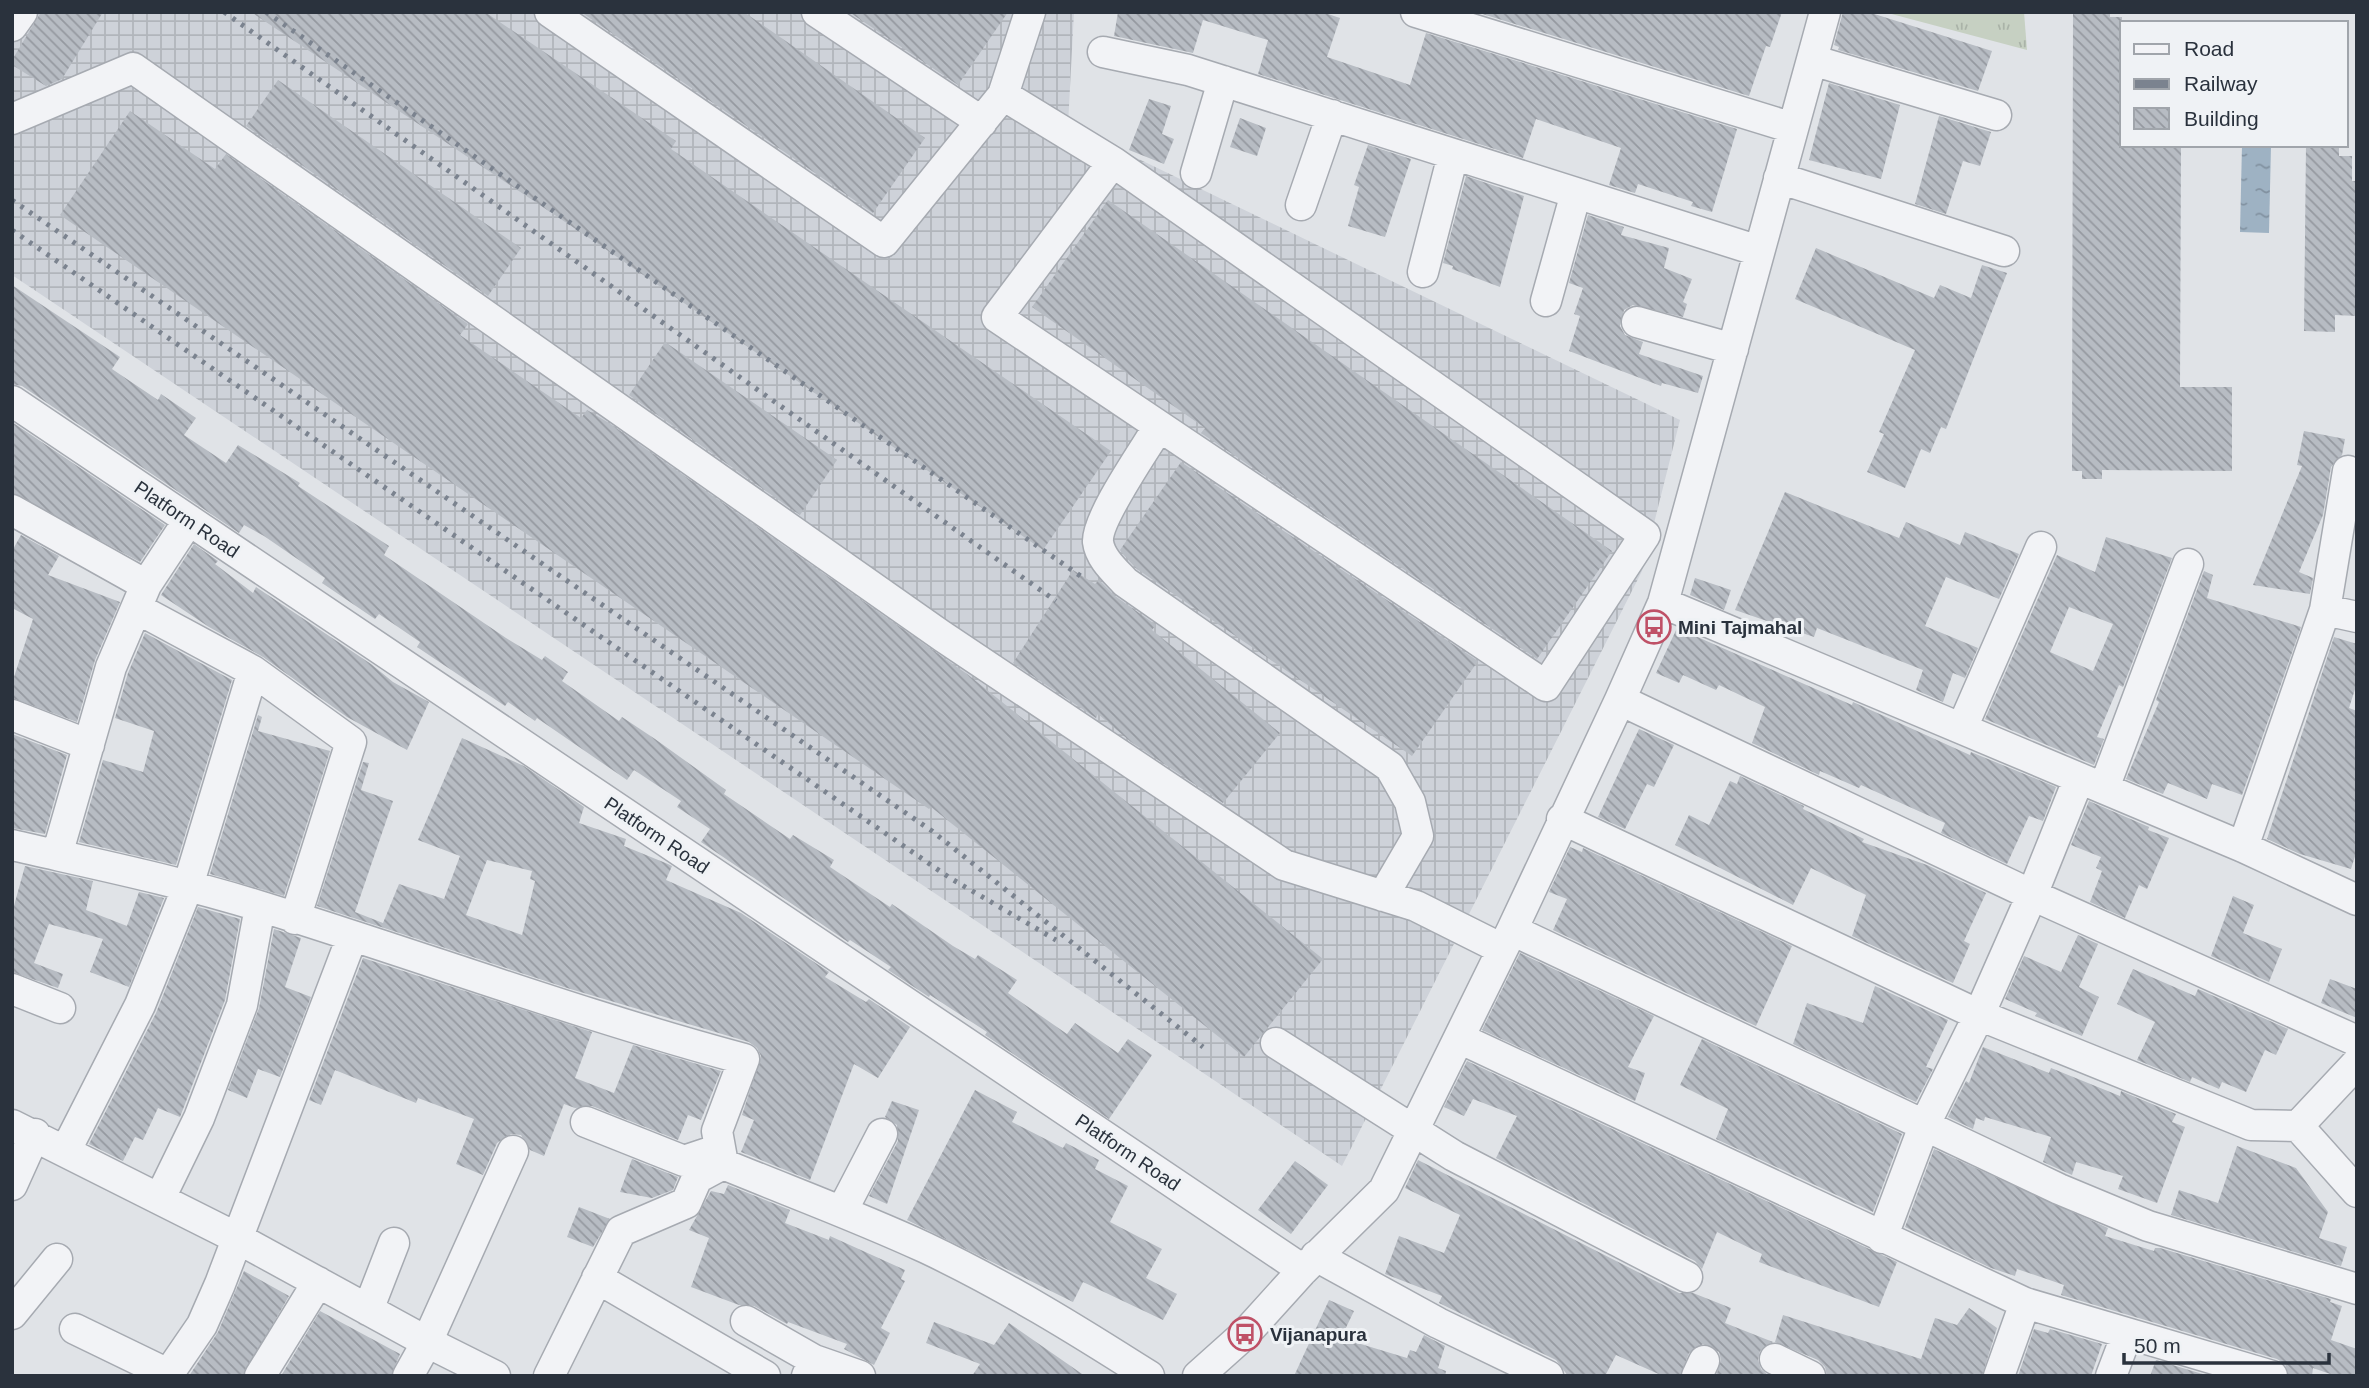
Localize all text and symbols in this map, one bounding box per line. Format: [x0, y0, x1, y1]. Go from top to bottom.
legend [2120, 21, 2348, 147]
text: Road [2184, 37, 2234, 60]
text: Railway [2184, 72, 2258, 95]
text: Building [2184, 107, 2259, 130]
street label: Platform Road [131, 477, 243, 562]
bus stop icon: Mini Tajmahal [1635, 608, 1673, 646]
place label: Mini Tajmahal [1678, 617, 1802, 638]
street label: Platform Road [601, 793, 713, 878]
street label: Platform Road [1072, 1110, 1184, 1195]
bus stop icon: Vijanapura [1226, 1315, 1264, 1353]
scale bar [2124, 1322, 2329, 1366]
place label: Vijanapura [1270, 1324, 1367, 1345]
text: 50 m [2134, 1334, 2181, 1357]

